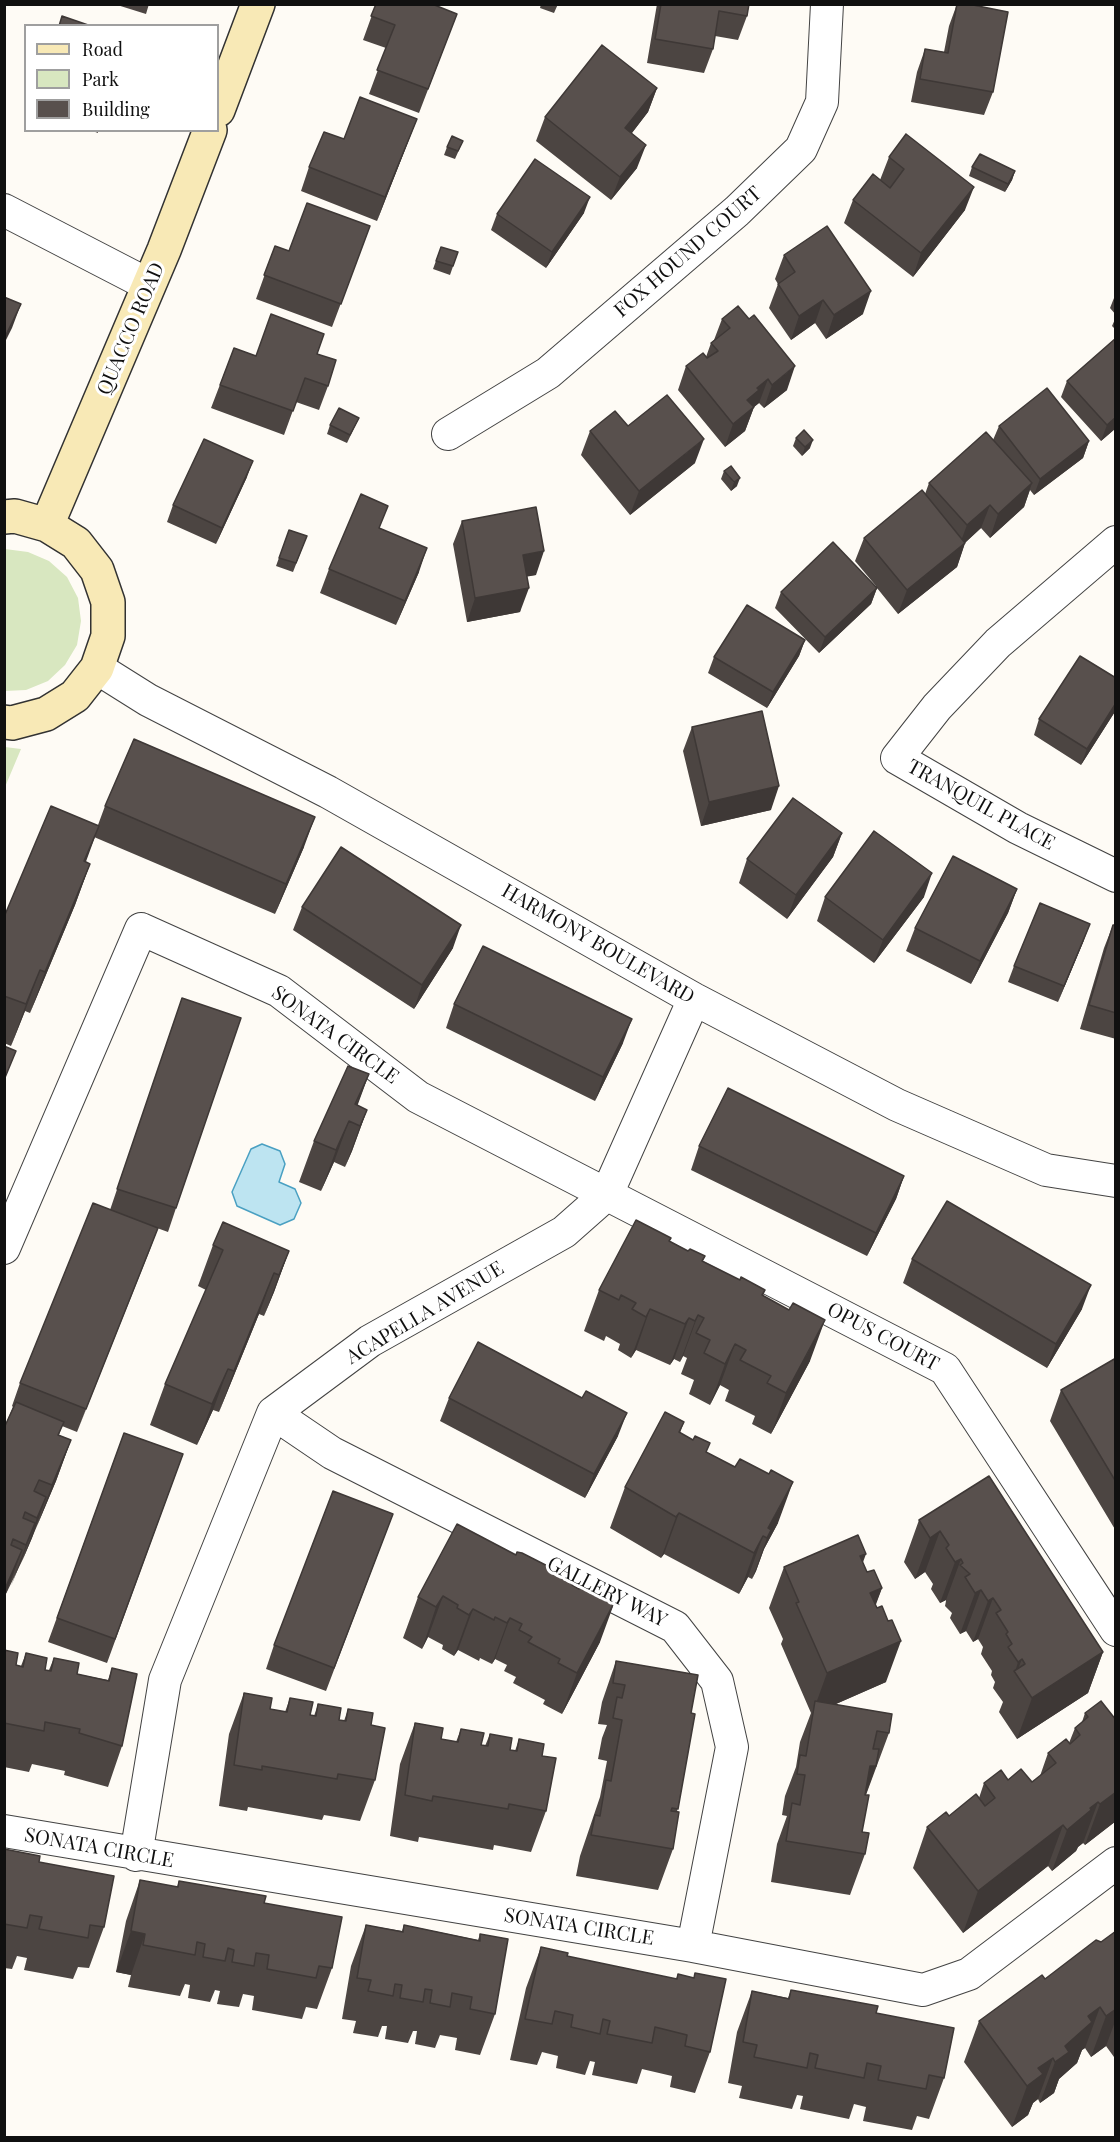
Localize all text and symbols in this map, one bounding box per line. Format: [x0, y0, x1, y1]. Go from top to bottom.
legend [24, 24, 219, 132]
text: Road [82, 37, 123, 61]
text: Park [82, 67, 119, 91]
text: Building [82, 97, 150, 121]
street label: FOX HOUND COURT [609, 181, 767, 323]
street label: QUACCO ROAD [92, 259, 170, 399]
street label: TRANQUIL PLACE [903, 754, 1059, 856]
street label: HARMONY BOULEVARD [497, 879, 699, 1009]
street label: SONATA CIRCLE [267, 981, 403, 1089]
street label: ACAPELLA AVENUE [342, 1256, 508, 1370]
street label: OPUS COURT [823, 1298, 943, 1376]
street label: GALLERY WAY [543, 1552, 671, 1632]
street label: SONATA CIRCLE [22, 1823, 176, 1873]
street label: SONATA CIRCLE [502, 1903, 656, 1951]

